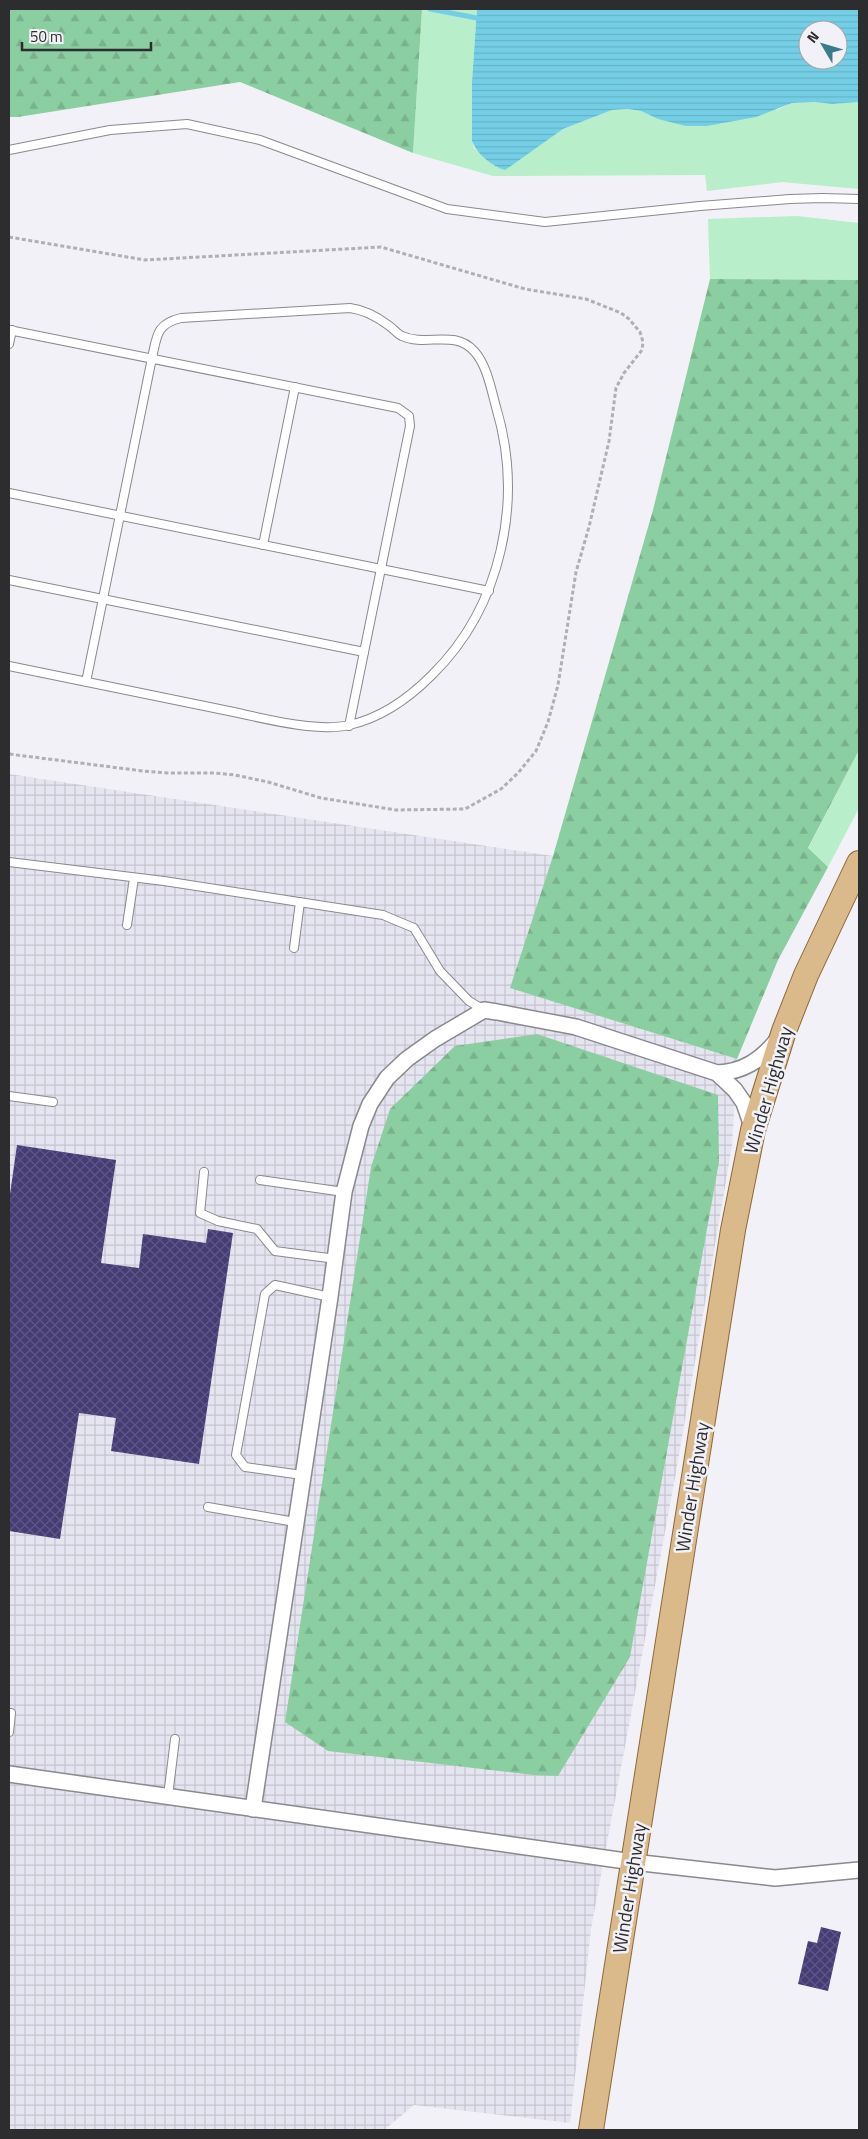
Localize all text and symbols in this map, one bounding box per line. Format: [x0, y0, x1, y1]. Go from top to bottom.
scale bar [22, 20, 151, 52]
north arrow [798, 20, 848, 70]
text: 50 m [30, 25, 63, 48]
text: N [801, 26, 824, 47]
street label: Winder Highway [735, 1023, 800, 1157]
street label: Winder Highway [667, 1420, 716, 1554]
street label: Winder Highway [604, 1821, 653, 1955]

